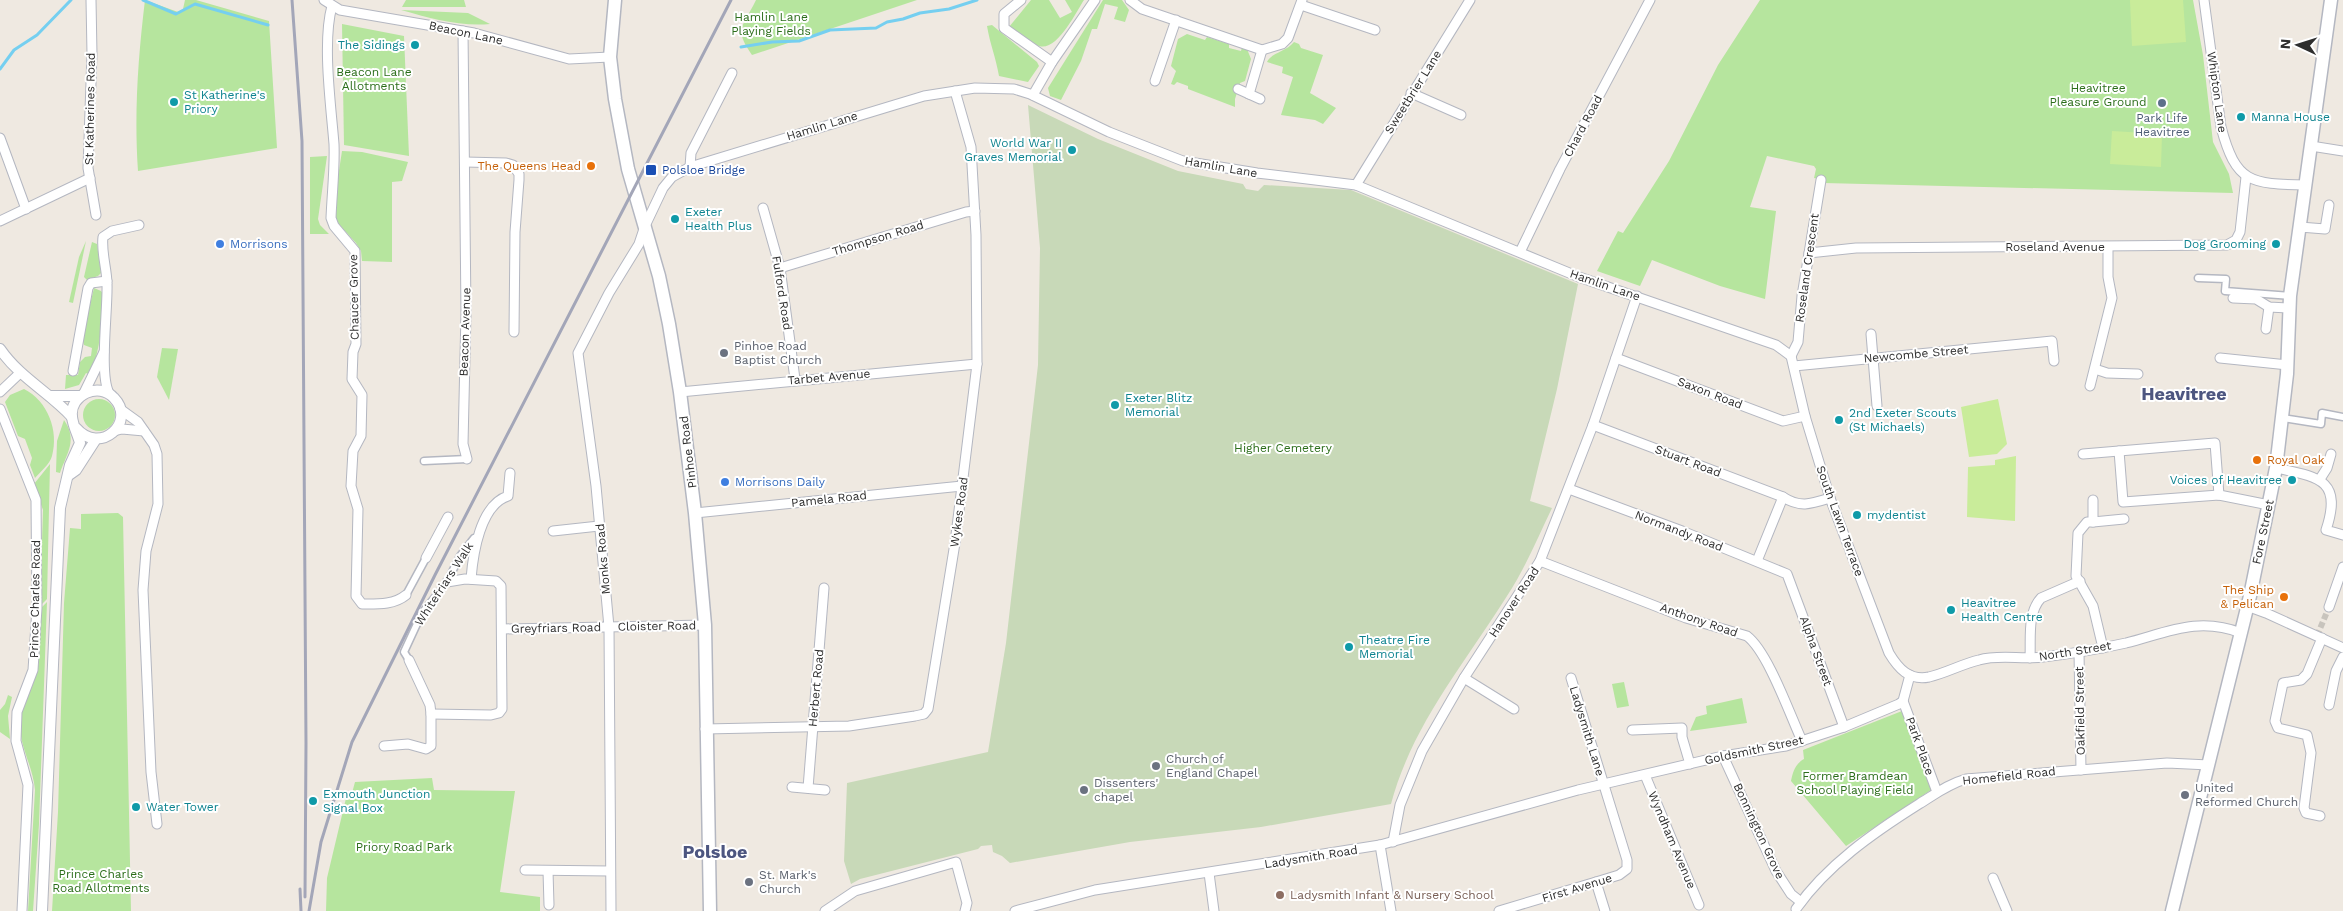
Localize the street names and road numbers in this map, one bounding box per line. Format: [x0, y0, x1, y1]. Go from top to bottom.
street label: Beacon Lane [428, 18, 504, 48]
street label: Sweetbrier Lane [1382, 48, 1444, 136]
street label: Whipton Lane [2204, 51, 2230, 133]
street label: St Katherines Road [82, 53, 98, 165]
street label: Chard Road [1561, 93, 1605, 159]
street label: Hamlin Lane [785, 109, 859, 143]
street label: Hamlin Lane [1184, 154, 1259, 180]
street label: Roseland Crescent [1792, 213, 1822, 323]
street label: Thompson Road [831, 217, 925, 259]
street label: Roseland Avenue [2005, 240, 2105, 254]
street label: Chaucer Grove [346, 254, 362, 340]
street label: Fulford Road [769, 255, 795, 331]
street label: Hamlin Lane [1568, 266, 1642, 304]
street label: Beacon Avenue [456, 287, 474, 377]
street label: Newcombe Street [1863, 342, 1969, 366]
street label: Tarbet Avenue [787, 366, 871, 388]
street label: Saxon Road [1675, 374, 1745, 412]
street label: Pinhoe Road [677, 415, 699, 489]
street label: Stuart Road [1653, 442, 1723, 480]
street label: South Lawn Terrace [1813, 464, 1867, 578]
street label: Wykes Road [947, 476, 971, 548]
street label: Pamela Road [790, 488, 868, 510]
street label: Fore Street [2249, 498, 2277, 566]
street label: Normandy Road [1633, 508, 1725, 554]
street label: Monks Road [593, 523, 613, 595]
street label: Whitefriars Walk [412, 539, 476, 628]
street label: Prince Charles Road [27, 540, 43, 658]
street label: Hanover Road [1486, 564, 1542, 640]
street label: Anthony Road [1658, 600, 1740, 640]
street label: Alpha Street [1797, 614, 1835, 688]
street label: Cloister Road [618, 618, 696, 634]
street label: Greyfriars Road [511, 620, 601, 636]
street label: North Street [2038, 638, 2112, 664]
street label: Herbert Road [806, 649, 826, 727]
street label: Oakfield Street [2072, 666, 2088, 756]
street label: Ladysmith Lane [1567, 684, 1607, 778]
street label: Park Place [1903, 715, 1937, 777]
street label: Goldsmith Street [1703, 733, 1805, 767]
street label: Homefield Road [1962, 764, 2056, 788]
street label: Bonnington Grove [1731, 781, 1787, 881]
street label: Wyndham Avenue [1645, 789, 1699, 891]
street label: Ladysmith Road [1263, 843, 1359, 871]
street label: First Avenue [1540, 871, 1614, 905]

